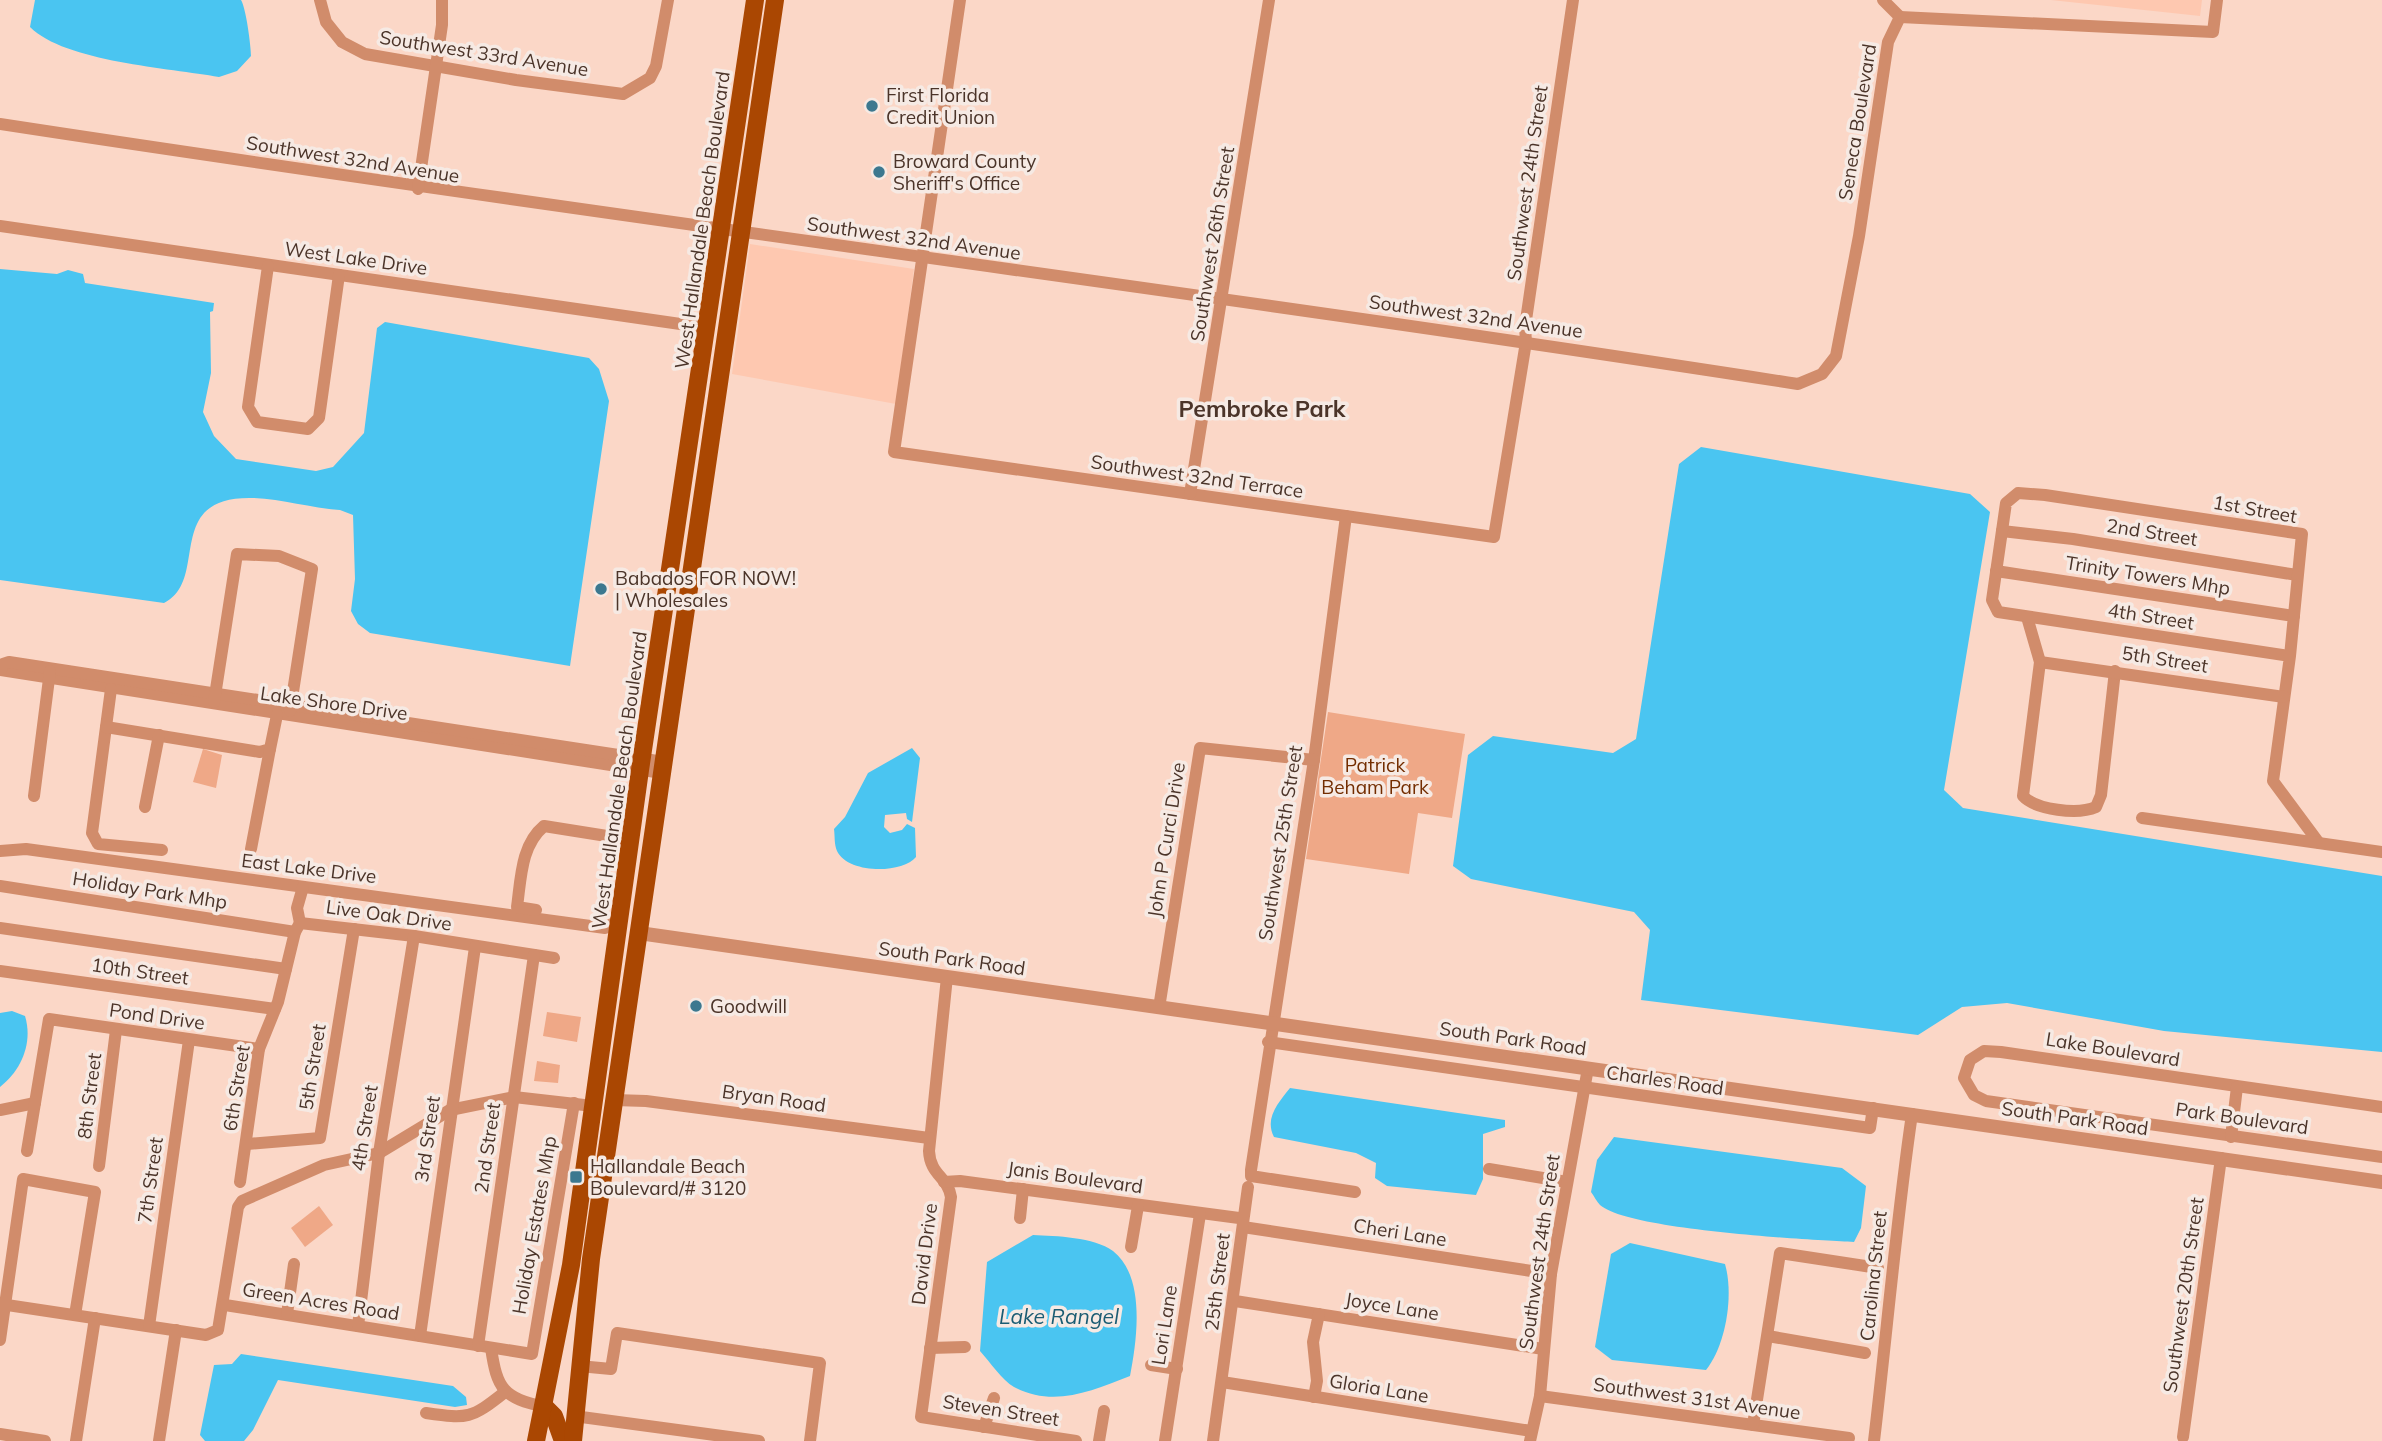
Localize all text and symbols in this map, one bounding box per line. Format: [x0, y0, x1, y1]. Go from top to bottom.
street label: Southwest 33rd Avenue [378, 25, 590, 81]
street label: Seneca Boulevard [1833, 42, 1881, 202]
street label: West Hallandale Beach Boulevard [669, 70, 735, 370]
place label: First Florida Credit Union [886, 83, 995, 129]
street label: Southwest 24th Street [1501, 83, 1553, 282]
marker: First Florida Credit Union [864, 98, 880, 114]
street label: Southwest 32nd Avenue [245, 130, 461, 188]
street label: Southwest 26th Street [1185, 144, 1239, 343]
place label: Broward County Sheriff's Office [893, 149, 1036, 195]
marker: Broward County Sheriff's Office [871, 164, 887, 180]
street label: Southwest 32nd Avenue [806, 211, 1022, 265]
street label: West Lake Drive [283, 236, 429, 280]
street label: Southwest 32nd Avenue [1368, 289, 1584, 343]
district label: Pembroke Park [1179, 394, 1347, 423]
street label: Southwest 32nd Terrace [1089, 449, 1305, 503]
street label: 1st Street [2211, 490, 2299, 528]
street label: 2nd Street [2105, 513, 2199, 551]
street label: Trinity Towers Mhp [2064, 550, 2232, 600]
place label: Babados FOR NOW! | Wholesales [615, 566, 796, 612]
marker: Babados FOR NOW! | Wholesales [593, 581, 609, 597]
street label: 4th Street [2106, 597, 2196, 635]
street label: West Hallandale Beach Boulevard [586, 630, 652, 930]
street label: 5th Street [2120, 640, 2210, 678]
street label: Lake Shore Drive [259, 681, 409, 725]
street label: Southwest 25th Street [1253, 743, 1307, 942]
park label: Patrick Beham Park [1321, 753, 1429, 799]
street label: John P Curci Drive [1142, 761, 1190, 919]
street label: East Lake Drive [240, 848, 378, 888]
street label: Holiday Park Mhp [71, 866, 229, 914]
street label: Live Oak Drive [325, 894, 453, 936]
street label: South Park Road [877, 936, 1027, 980]
street label: 10th Street [90, 952, 191, 990]
place label: Goodwill [710, 994, 787, 1018]
street label: Pond Drive [108, 997, 206, 1035]
marker: Goodwill [688, 998, 704, 1014]
street label: South Park Road [1438, 1016, 1588, 1060]
street label: 5th Street [293, 1022, 331, 1112]
street label: Lake Boulevard [2044, 1027, 2182, 1071]
street label: 6th Street [217, 1043, 255, 1133]
street label: 8th Street [72, 1051, 106, 1140]
street label: Charles Road [1605, 1060, 1725, 1100]
street label: Bryan Road [721, 1079, 827, 1117]
street label: 4th Street [345, 1083, 383, 1173]
street label: 3rd Street [409, 1094, 445, 1184]
street label: South Park Road [2000, 1096, 2150, 1140]
street label: Park Boulevard [2174, 1097, 2310, 1139]
street label: 2nd Street [469, 1101, 505, 1195]
street label: Holiday Estates Mhp [506, 1134, 562, 1316]
street label: 7th Street [132, 1135, 168, 1225]
street label: Southwest 24th Street [1513, 1152, 1565, 1351]
place label: Hallandale Beach Boulevard/# 3120 [590, 1154, 746, 1200]
street label: Janis Boulevard [1006, 1156, 1144, 1198]
marker: Hallandale Beach Boulevard/# 3120 [568, 1169, 584, 1185]
street label: Southwest 20th Street [2157, 1195, 2209, 1394]
street label: David Drive [906, 1202, 942, 1306]
street label: Carolina Street [1854, 1209, 1892, 1342]
street label: Cheri Lane [1352, 1213, 1448, 1251]
street label: 25th Street [1199, 1232, 1235, 1332]
street label: Green Acres Road [241, 1277, 401, 1325]
street label: Lori Lane [1146, 1283, 1182, 1367]
street label: Joyce Lane [1343, 1287, 1441, 1325]
water label: Lake Rangel [999, 1303, 1119, 1329]
street label: Gloria Lane [1328, 1368, 1430, 1408]
street label: Southwest 31st Avenue [1592, 1372, 1802, 1424]
street label: Steven Street [941, 1389, 1061, 1431]

